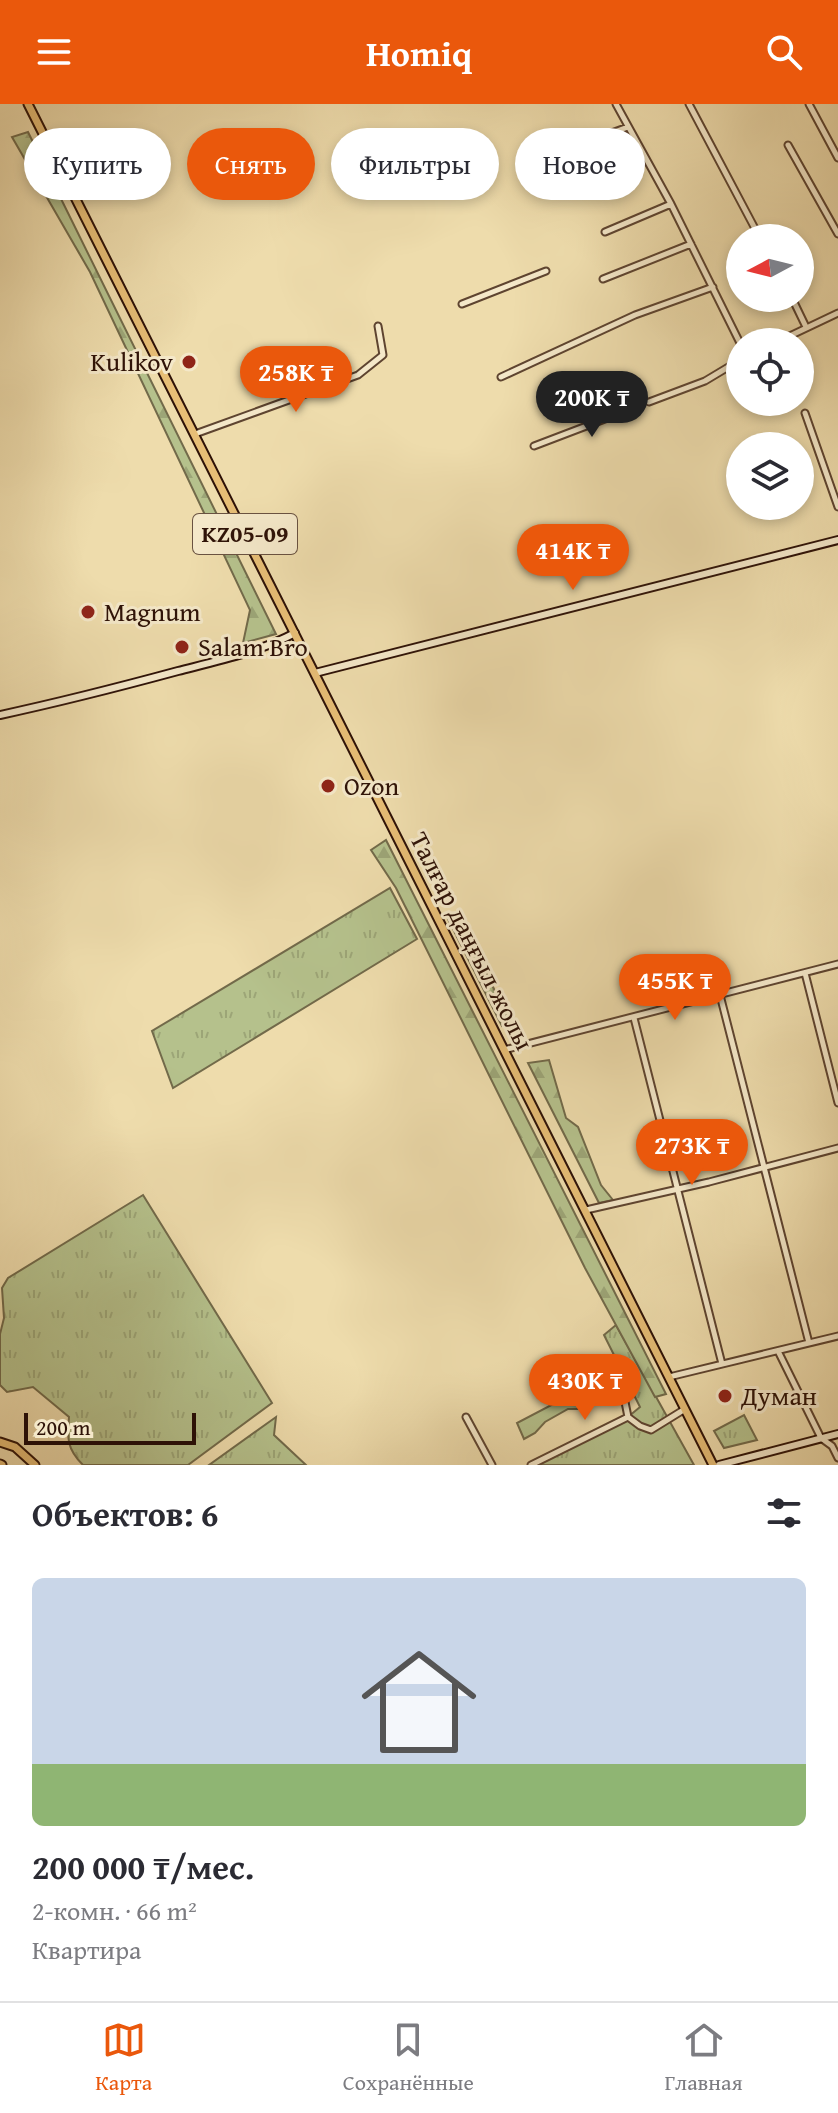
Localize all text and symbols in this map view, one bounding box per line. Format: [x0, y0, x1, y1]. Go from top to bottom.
text: Homiq [366, 26, 472, 79]
icon: menu [32, 30, 76, 74]
icon: search [762, 30, 806, 74]
chip: Купить [24, 128, 171, 200]
chip: Снять [187, 128, 315, 200]
chip: Фильтры [331, 128, 499, 200]
chip: Новое [515, 128, 645, 200]
north arrow [726, 224, 814, 312]
map controls [726, 224, 814, 520]
button: locate [726, 328, 814, 416]
place label: Kulikov [91, 342, 173, 381]
pin: 258K ₸ [231, 346, 361, 414]
text: 258K ₸ [258, 352, 334, 391]
marker: Kulikov [180, 353, 198, 371]
pin: 200K ₸ [527, 371, 657, 439]
text: 200K ₸ [554, 377, 630, 416]
button: layers [726, 432, 814, 520]
road number: KZ05-09 [193, 514, 297, 554]
pin: 414K ₸ [508, 524, 638, 592]
text: 414K ₸ [535, 530, 611, 569]
place label: Magnum [104, 592, 200, 631]
marker: Magnum [79, 603, 97, 621]
place label: Salam Bro [198, 627, 308, 666]
marker: Salam Bro [173, 638, 191, 656]
place label: Ozon [344, 766, 399, 805]
marker: Ozon [319, 777, 337, 795]
street label: Талғар даңғыл жолы [401, 825, 544, 1057]
pin: 455K ₸ [610, 954, 740, 1022]
text: 455K ₸ [637, 960, 713, 999]
pin: 273K ₸ [627, 1119, 757, 1187]
text: 273K ₸ [654, 1125, 730, 1164]
pin: 430K ₸ [520, 1354, 650, 1422]
text: 430K ₸ [547, 1360, 623, 1399]
place label: Думан [740, 1376, 817, 1415]
marker: Думан [716, 1387, 734, 1405]
scale bar [24, 1409, 196, 1445]
text: 200 m [36, 1411, 91, 1443]
text: Объектов: 6 [32, 1489, 218, 1538]
icon: filters [762, 1491, 806, 1535]
icon: home [347, 1630, 491, 1774]
text: 200 000 ₸/мес. [32, 1842, 254, 1891]
text: 2-комн. · 66 m² [32, 1891, 197, 1930]
text: Квартира [32, 1930, 141, 1969]
tab: Карта [95, 2018, 152, 2098]
tab: Сохранённые [343, 2018, 474, 2098]
tab: Главная [664, 2018, 743, 2098]

